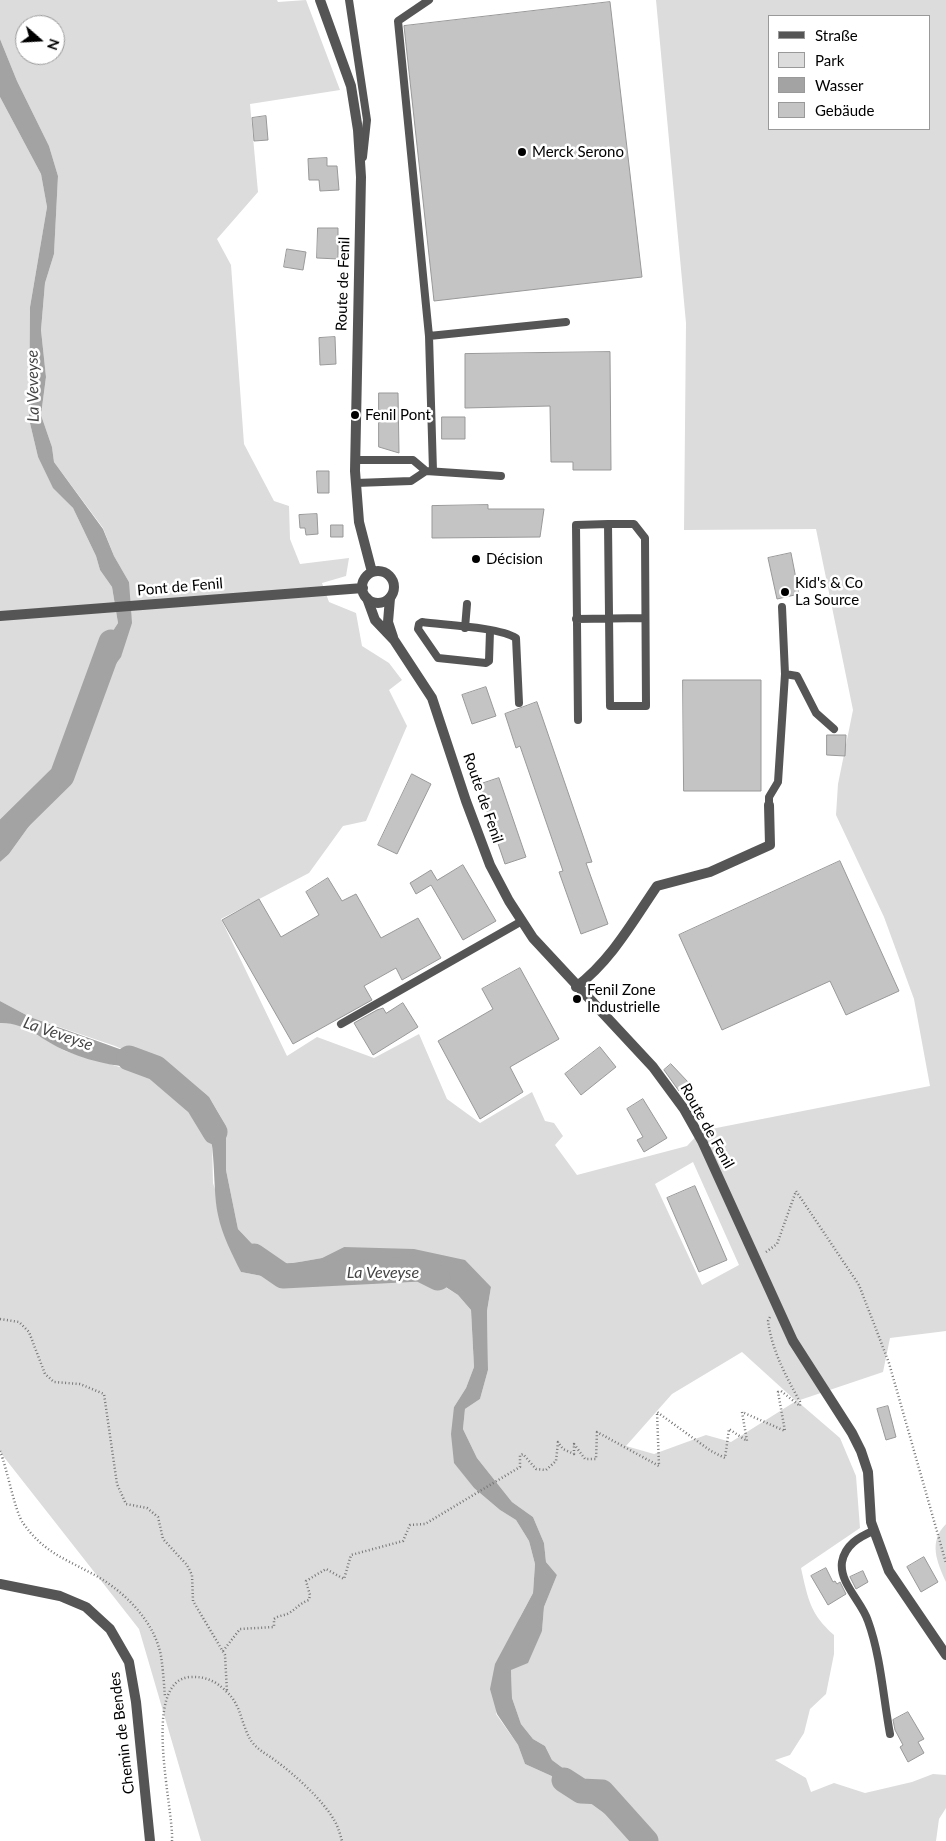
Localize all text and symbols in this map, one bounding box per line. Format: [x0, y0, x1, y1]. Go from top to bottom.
north arrow [15, 15, 65, 65]
legend [768, 15, 931, 130]
text: Straße [815, 26, 858, 44]
text: N [44, 37, 64, 53]
text: Park [815, 51, 844, 69]
text: Wasser [815, 76, 864, 94]
text: Gebäude [815, 101, 874, 119]
place label: Merck Serono [532, 143, 624, 161]
marker: Merck Serono [516, 146, 528, 158]
street label: Route de Fenil [332, 237, 354, 331]
water label: La Veveyse [23, 350, 43, 422]
place label: Fenil Pont [365, 406, 431, 424]
marker: Fenil Pont [349, 409, 361, 421]
place label: Décision [486, 550, 543, 568]
marker: Décision [470, 553, 482, 565]
street label: Pont de Fenil [136, 574, 224, 600]
place label: Kid's & Co La Source [795, 574, 863, 609]
marker: Kid's & Co La Source [779, 586, 791, 598]
street label: Route de Fenil [459, 750, 507, 846]
place label: Fenil Zone Industrielle [587, 981, 660, 1016]
marker: Fenil Zone Industrielle [571, 993, 583, 1005]
water label: La Veveyse [21, 1013, 95, 1055]
street label: Route de Fenil [676, 1080, 738, 1172]
water label: La Veveyse [347, 1263, 419, 1283]
street label: Chemin de Bendes [106, 1671, 138, 1795]

